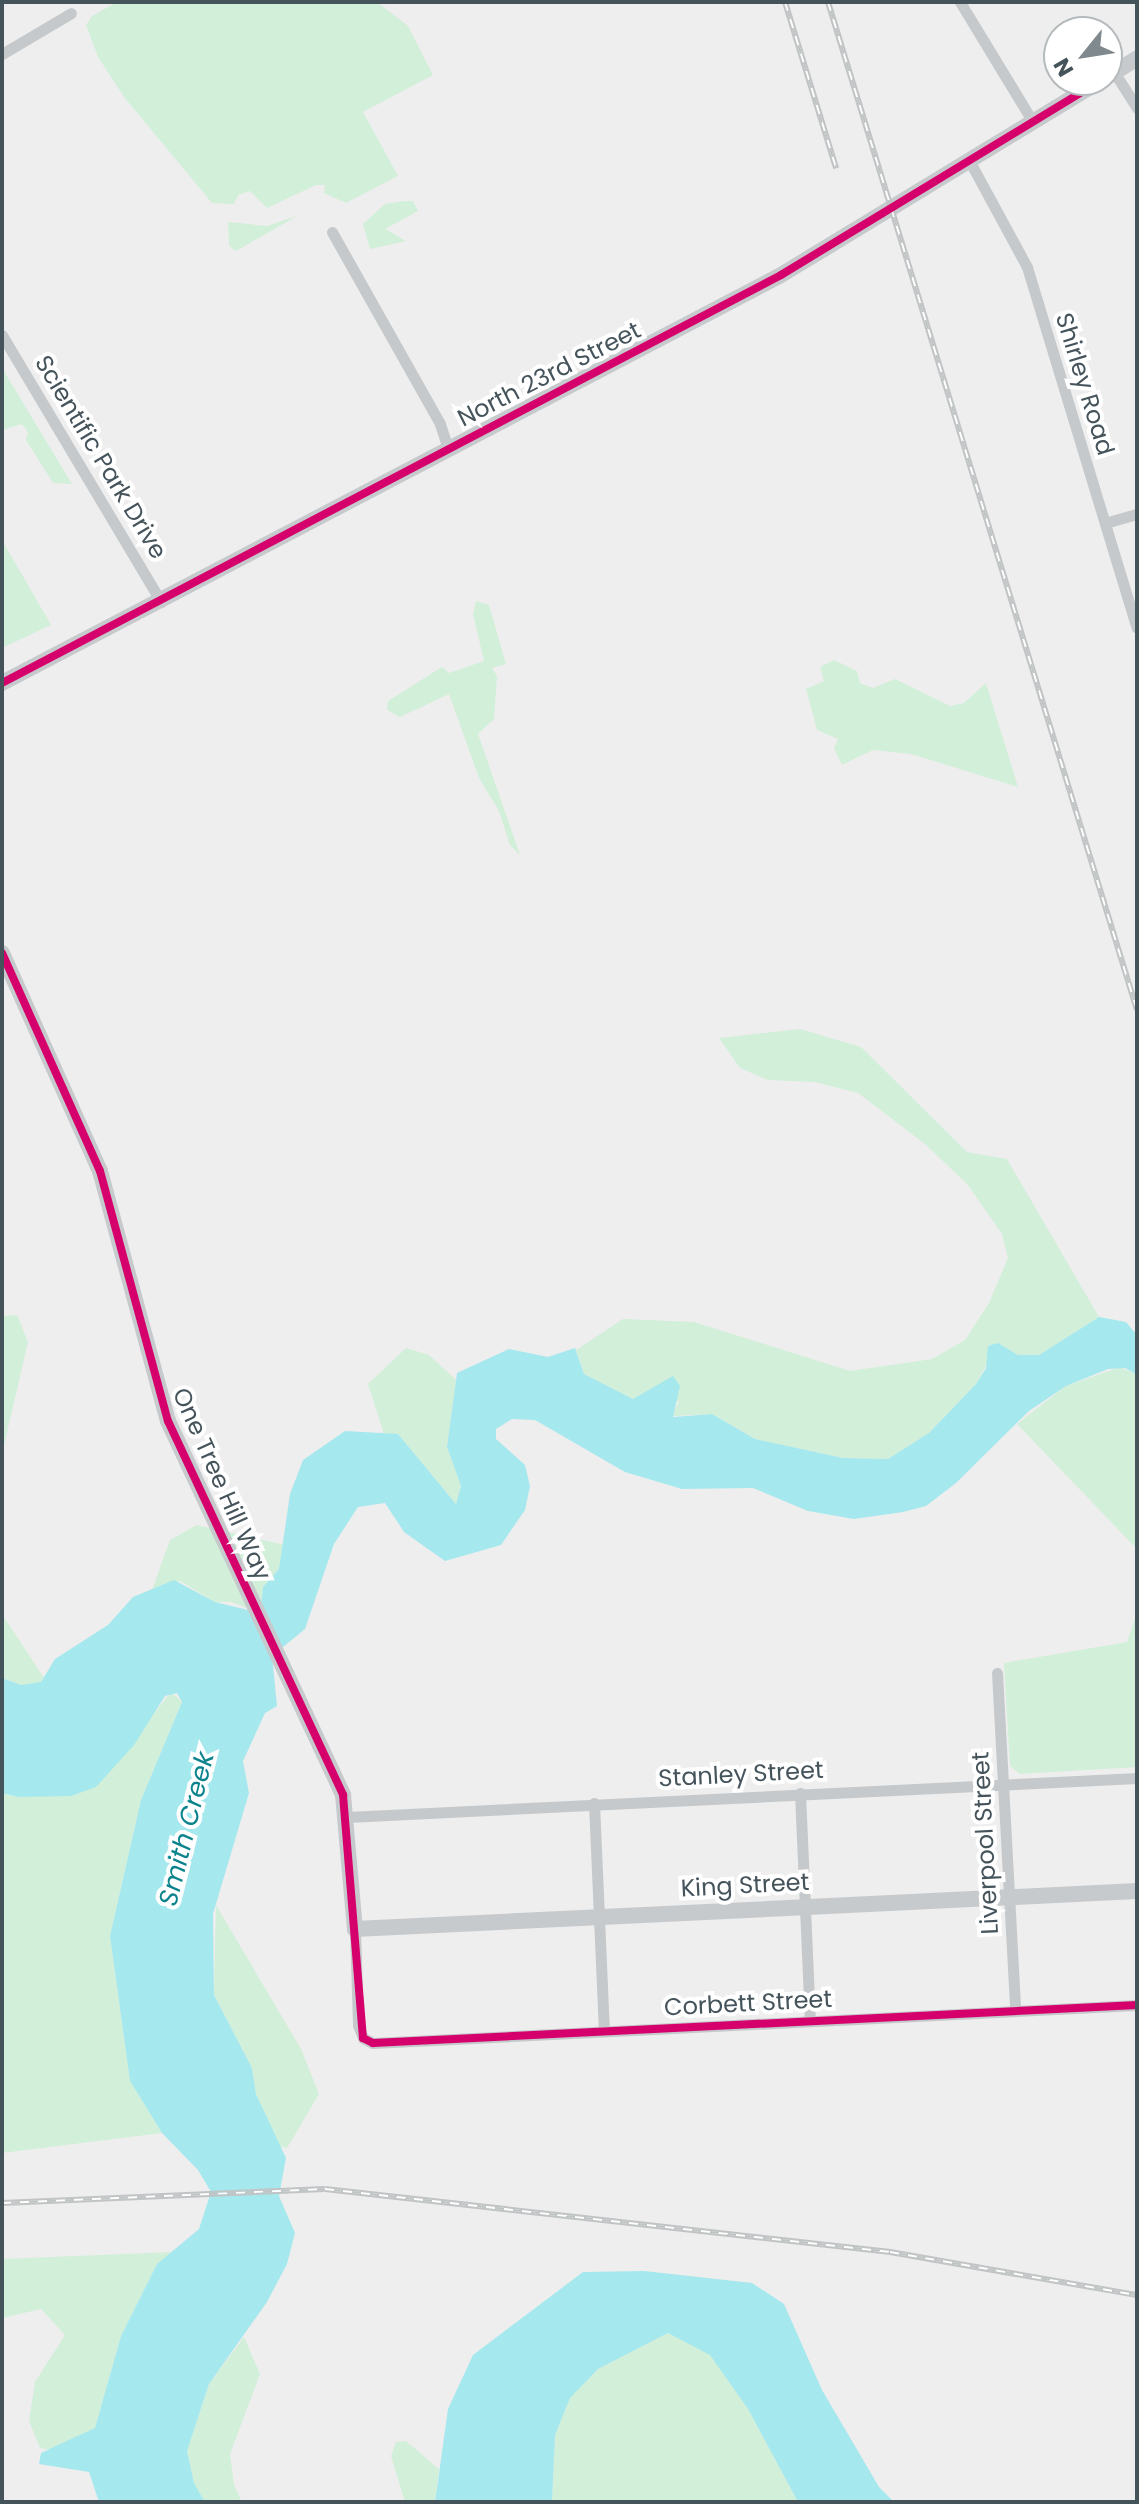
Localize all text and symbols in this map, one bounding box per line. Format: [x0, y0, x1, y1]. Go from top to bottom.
north arrow [1043, 16, 1123, 96]
text: N [1046, 52, 1081, 82]
street label: Shirley Road [1050, 309, 1120, 459]
street label: North 23rd Street [453, 315, 645, 433]
street label: Scientific Park Drive [29, 350, 173, 564]
street label: One Tree Hill Way [167, 1383, 277, 1585]
water label: Smith Creek [153, 1749, 221, 1909]
street label: Liverpool Street [966, 1751, 1004, 1935]
street label: Stanley Street [658, 1755, 824, 1793]
street label: King Street [680, 1867, 810, 1903]
street label: Corbett Street [663, 1984, 833, 2022]

